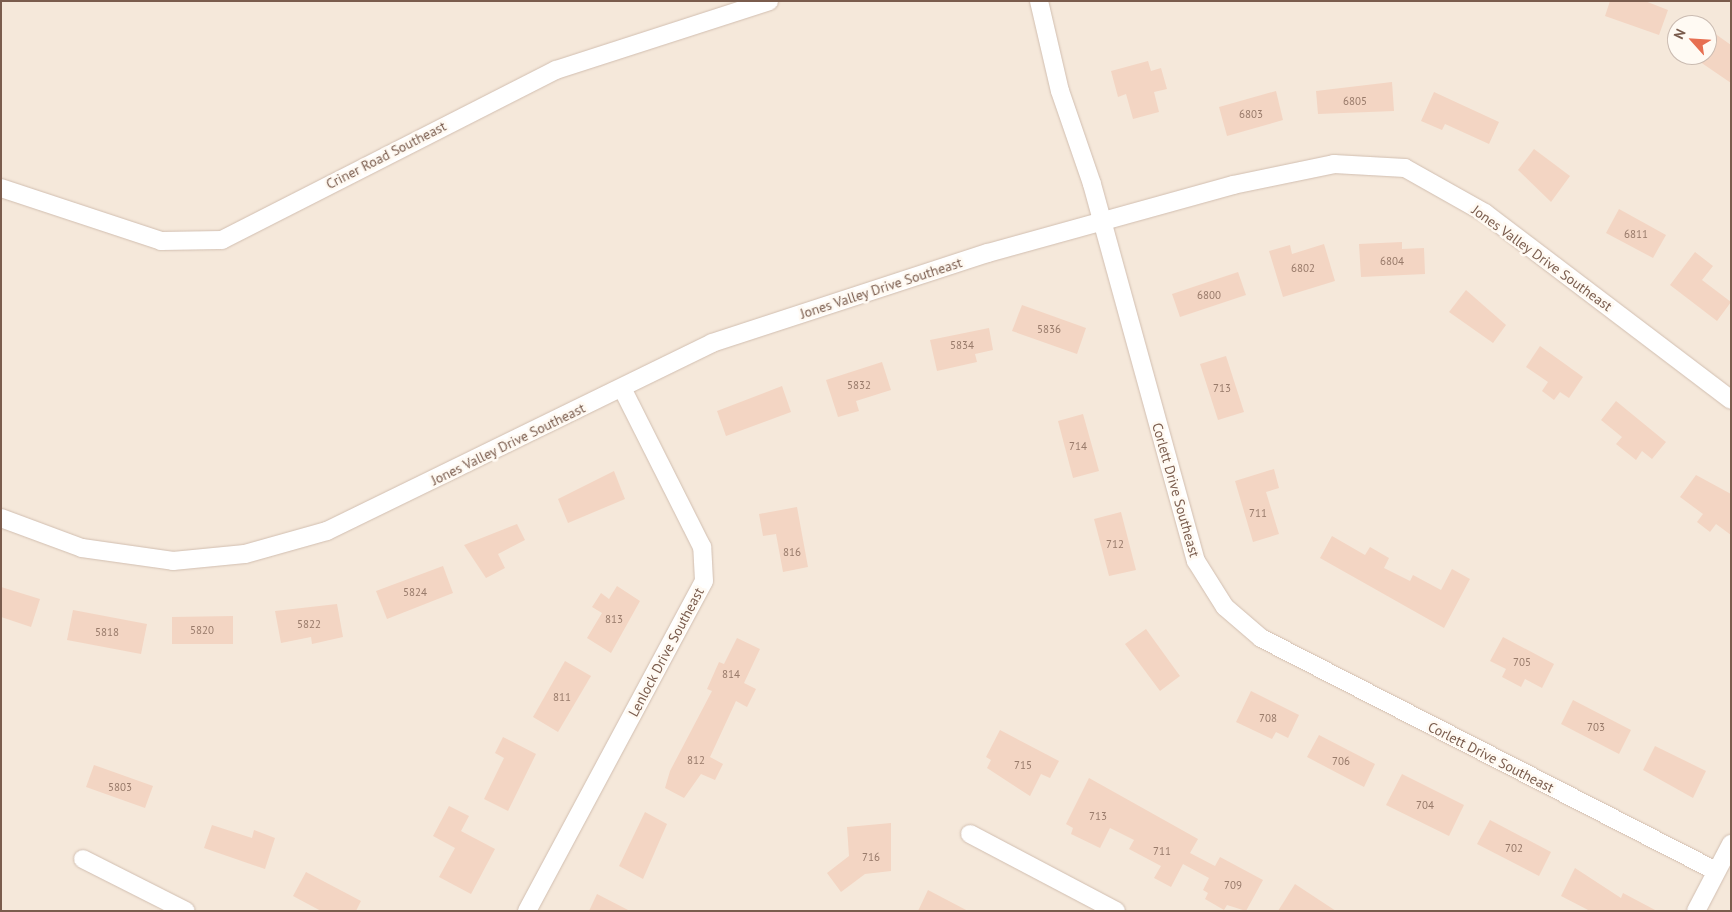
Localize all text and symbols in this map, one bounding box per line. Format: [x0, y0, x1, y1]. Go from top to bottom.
north arrow [1667, 15, 1717, 65]
text: N [1669, 26, 1690, 42]
house number: 6805 [1343, 94, 1367, 108]
house number: 6803 [1239, 107, 1263, 121]
street label: Criner Road Southeast [323, 117, 449, 193]
street label: Jones Valley Drive Southeast [1468, 201, 1616, 315]
house number: 6811 [1624, 227, 1648, 241]
street label: Jones Valley Drive Southeast [798, 254, 964, 322]
house number: 6804 [1380, 254, 1404, 268]
house number: 6802 [1291, 261, 1315, 275]
house number: 6800 [1197, 288, 1221, 302]
house number: 5836 [1037, 322, 1061, 336]
house number: 5834 [950, 338, 974, 352]
house number: 5832 [847, 378, 871, 392]
house number: 713 [1213, 381, 1231, 395]
street label: Jones Valley Drive Southeast [428, 399, 588, 489]
street label: Corlett Drive Southeast [1149, 421, 1203, 559]
house number: 714 [1069, 439, 1087, 453]
house number: 711 [1249, 506, 1267, 520]
house number: 712 [1106, 537, 1124, 551]
house number: 816 [783, 545, 801, 559]
street label: Lenlock Drive Southeast [625, 584, 707, 720]
house number: 5824 [403, 585, 427, 599]
house number: 813 [605, 612, 623, 626]
house number: 5822 [297, 617, 321, 631]
house number: 5820 [190, 623, 214, 637]
house number: 5818 [95, 625, 119, 639]
house number: 705 [1513, 655, 1531, 669]
house number: 814 [722, 667, 740, 681]
house number: 811 [553, 690, 571, 704]
house number: 708 [1259, 711, 1277, 725]
street label: Corlett Drive Southeast [1425, 718, 1557, 796]
house number: 703 [1587, 720, 1605, 734]
house number: 812 [687, 753, 705, 767]
house number: 706 [1332, 754, 1350, 768]
house number: 715 [1014, 758, 1032, 772]
house number: 5803 [108, 780, 132, 794]
house number: 704 [1416, 798, 1434, 812]
house number: 713 [1089, 809, 1107, 823]
house number: 702 [1505, 841, 1523, 855]
house number: 711 [1153, 844, 1171, 858]
house number: 716 [862, 850, 880, 864]
house number: 709 [1224, 878, 1242, 892]

